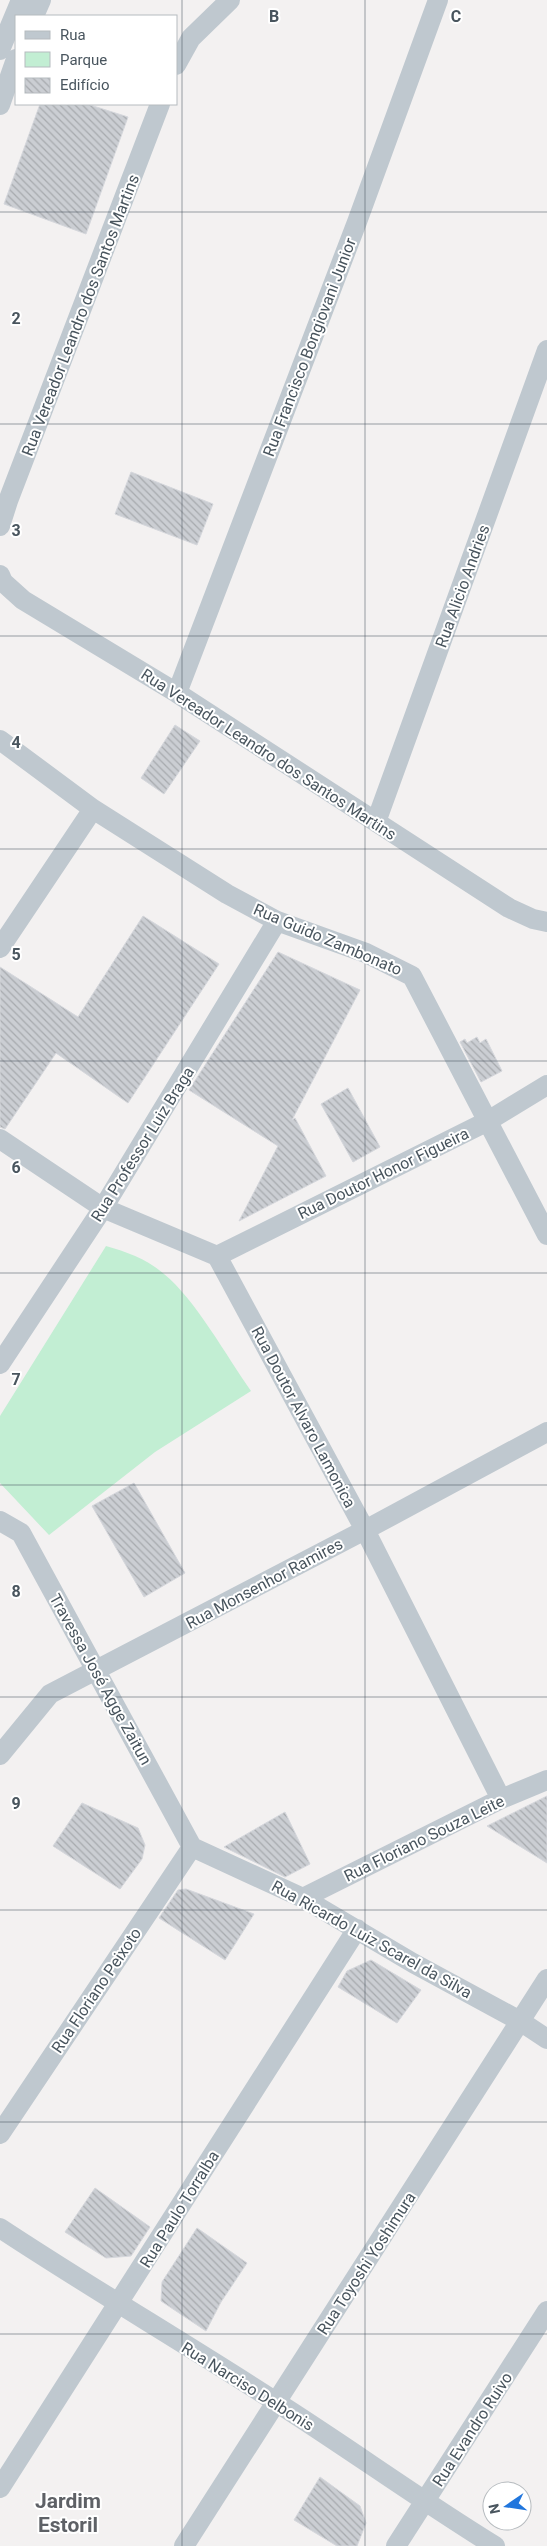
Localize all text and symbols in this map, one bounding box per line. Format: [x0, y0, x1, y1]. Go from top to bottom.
text: B [269, 7, 279, 26]
text: C [451, 7, 461, 26]
legend [15, 15, 178, 105]
text: Rua [60, 26, 86, 44]
text: Parque [60, 51, 107, 69]
text: Edifício [60, 76, 109, 94]
street label: Rua Vereador Leandro dos Santos Martins [18, 172, 143, 459]
street label: Rua Francisco Bongiovani Junior [259, 235, 360, 459]
text: 2 [11, 309, 21, 328]
text: 3 [11, 521, 21, 540]
street label: Rua Alicio Andries [431, 522, 494, 650]
street label: Rua Vereador Leandro dos Santos Martins [138, 665, 400, 844]
text: 4 [11, 733, 21, 752]
street label: Rua Guido Zambonato [251, 900, 405, 979]
text: 5 [11, 945, 21, 964]
street label: Rua Professor Luiz Braga [87, 1063, 198, 1225]
street label: Rua Doutor Honor Figueira [295, 1124, 472, 1223]
text: 6 [11, 1158, 21, 1177]
street label: Rua Doutor Alvaro Lamonica [248, 1323, 360, 1511]
text: 7 [11, 1370, 21, 1389]
street label: Rua Monsenhor Ramires [183, 1534, 346, 1633]
text: 8 [11, 1582, 21, 1601]
street label: Travessa José Agge Zaitun [46, 1590, 156, 1768]
street label: Rua Floriano Souza Leite [341, 1791, 507, 1886]
text: 9 [11, 1794, 21, 1813]
street label: Rua Ricardo Luiz Scarel da Silva [268, 1876, 475, 2003]
street label: Rua Floriano Peixoto [48, 1924, 145, 2056]
street label: Rua Paulo Torralba [136, 2147, 223, 2271]
street label: Rua Toyoshi Yoshimura [313, 2188, 420, 2338]
street label: Rua Narciso Delbonis [178, 2338, 317, 2435]
street label: Rua Evandro Ruivo [428, 2369, 516, 2490]
north arrow [482, 2481, 532, 2531]
district label: Jardim Estoril [35, 2489, 101, 2537]
text: N [485, 2502, 503, 2516]

